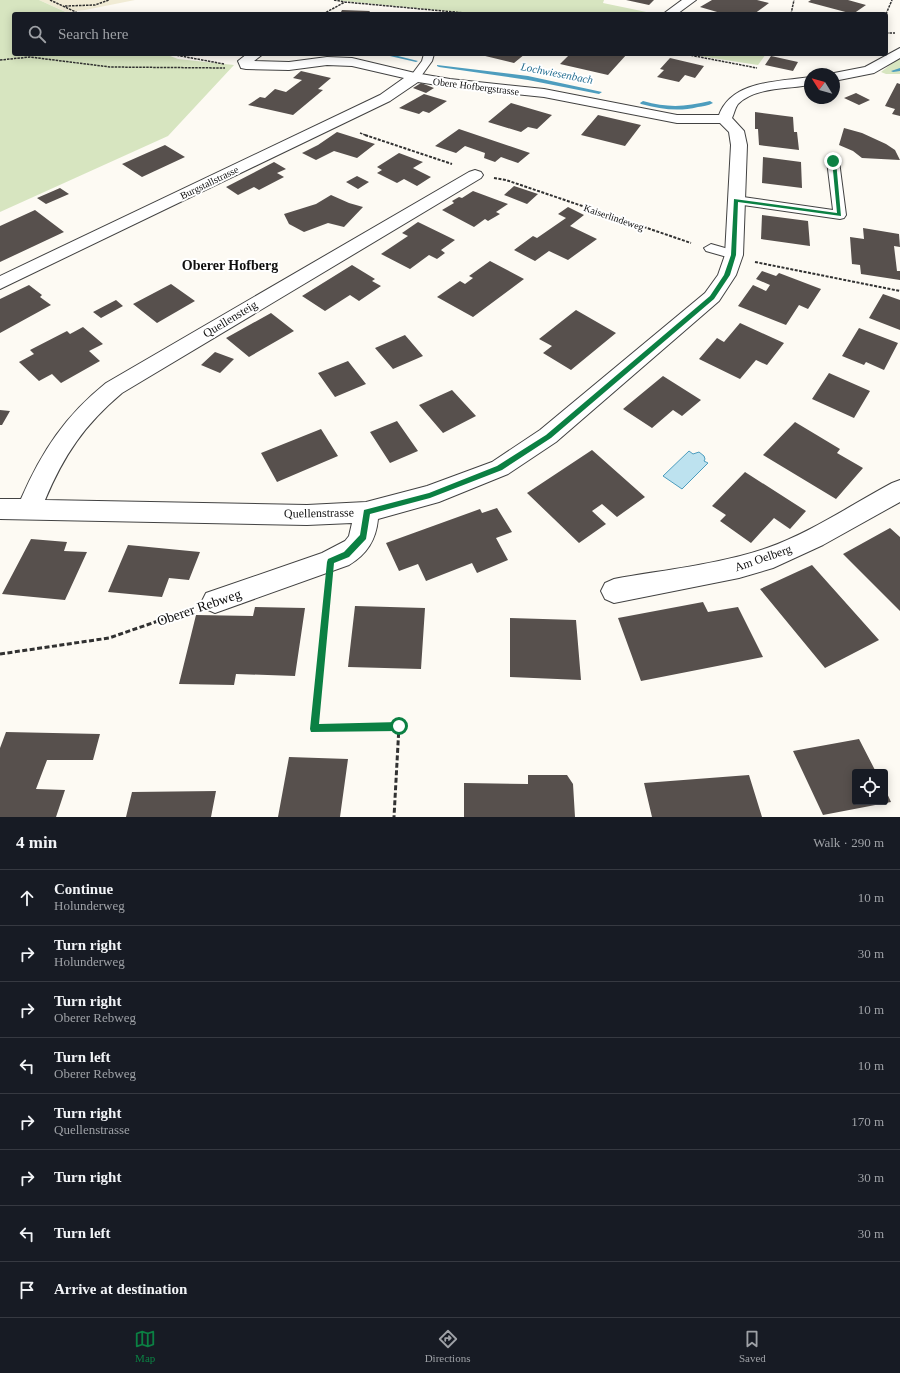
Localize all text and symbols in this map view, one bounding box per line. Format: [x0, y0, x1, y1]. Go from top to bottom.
search box [12, 12, 888, 56]
icon: search [26, 23, 48, 45]
text: Search here [58, 26, 128, 42]
water label: Lochwiesenbach [519, 60, 595, 86]
north arrow [804, 68, 840, 104]
street label: Obere Hofbergstrasse [432, 76, 520, 97]
route end [824, 152, 842, 170]
street label: Burgstallstrasse [178, 163, 241, 201]
street label: Kaiserlindeweg [582, 202, 645, 233]
district label: Oberer Hofberg [182, 258, 278, 273]
street label: Quellensteig [200, 297, 260, 341]
street label: Quellenstrasse [284, 505, 354, 521]
street label: Am Oelberg [733, 542, 793, 574]
street label: Oberer Rebweg [155, 586, 243, 629]
route start [390, 717, 408, 735]
map controls [852, 769, 888, 805]
button: locate [852, 769, 888, 805]
text: 4 min [16, 833, 57, 852]
text: Walk · 290 m [813, 835, 884, 850]
text: Continue [54, 881, 113, 897]
icon: ahead [16, 887, 38, 909]
text: 10 m [858, 890, 884, 905]
text: Holunderweg [54, 898, 125, 913]
text: Turn right [54, 937, 121, 953]
icon: right [16, 943, 38, 965]
text: 30 m [858, 946, 884, 961]
text: Holunderweg [54, 954, 125, 969]
text: Turn right [54, 993, 121, 1009]
icon: right [16, 999, 38, 1021]
text: 10 m [858, 1002, 884, 1017]
text: Oberer Rebweg [54, 1010, 136, 1025]
text: Turn left [54, 1049, 111, 1065]
icon: left [16, 1055, 38, 1077]
text: 10 m [858, 1058, 884, 1073]
text: Oberer Rebweg [54, 1066, 136, 1081]
text: Turn right [54, 1105, 121, 1121]
icon: right [16, 1111, 38, 1133]
text: 170 m [851, 1114, 884, 1129]
text: Quellenstrasse [54, 1122, 130, 1137]
icon: right [16, 1167, 38, 1189]
text: Turn right [54, 1169, 121, 1185]
text: 30 m [858, 1170, 884, 1185]
icon: left [16, 1223, 38, 1245]
text: Turn left [54, 1225, 111, 1241]
text: 30 m [858, 1226, 884, 1241]
icon: arrive [16, 1279, 38, 1301]
text: Arrive at destination [54, 1281, 187, 1297]
tab: Map [134, 1328, 156, 1364]
tab: Directions [425, 1328, 470, 1364]
tab: Saved [739, 1328, 766, 1364]

